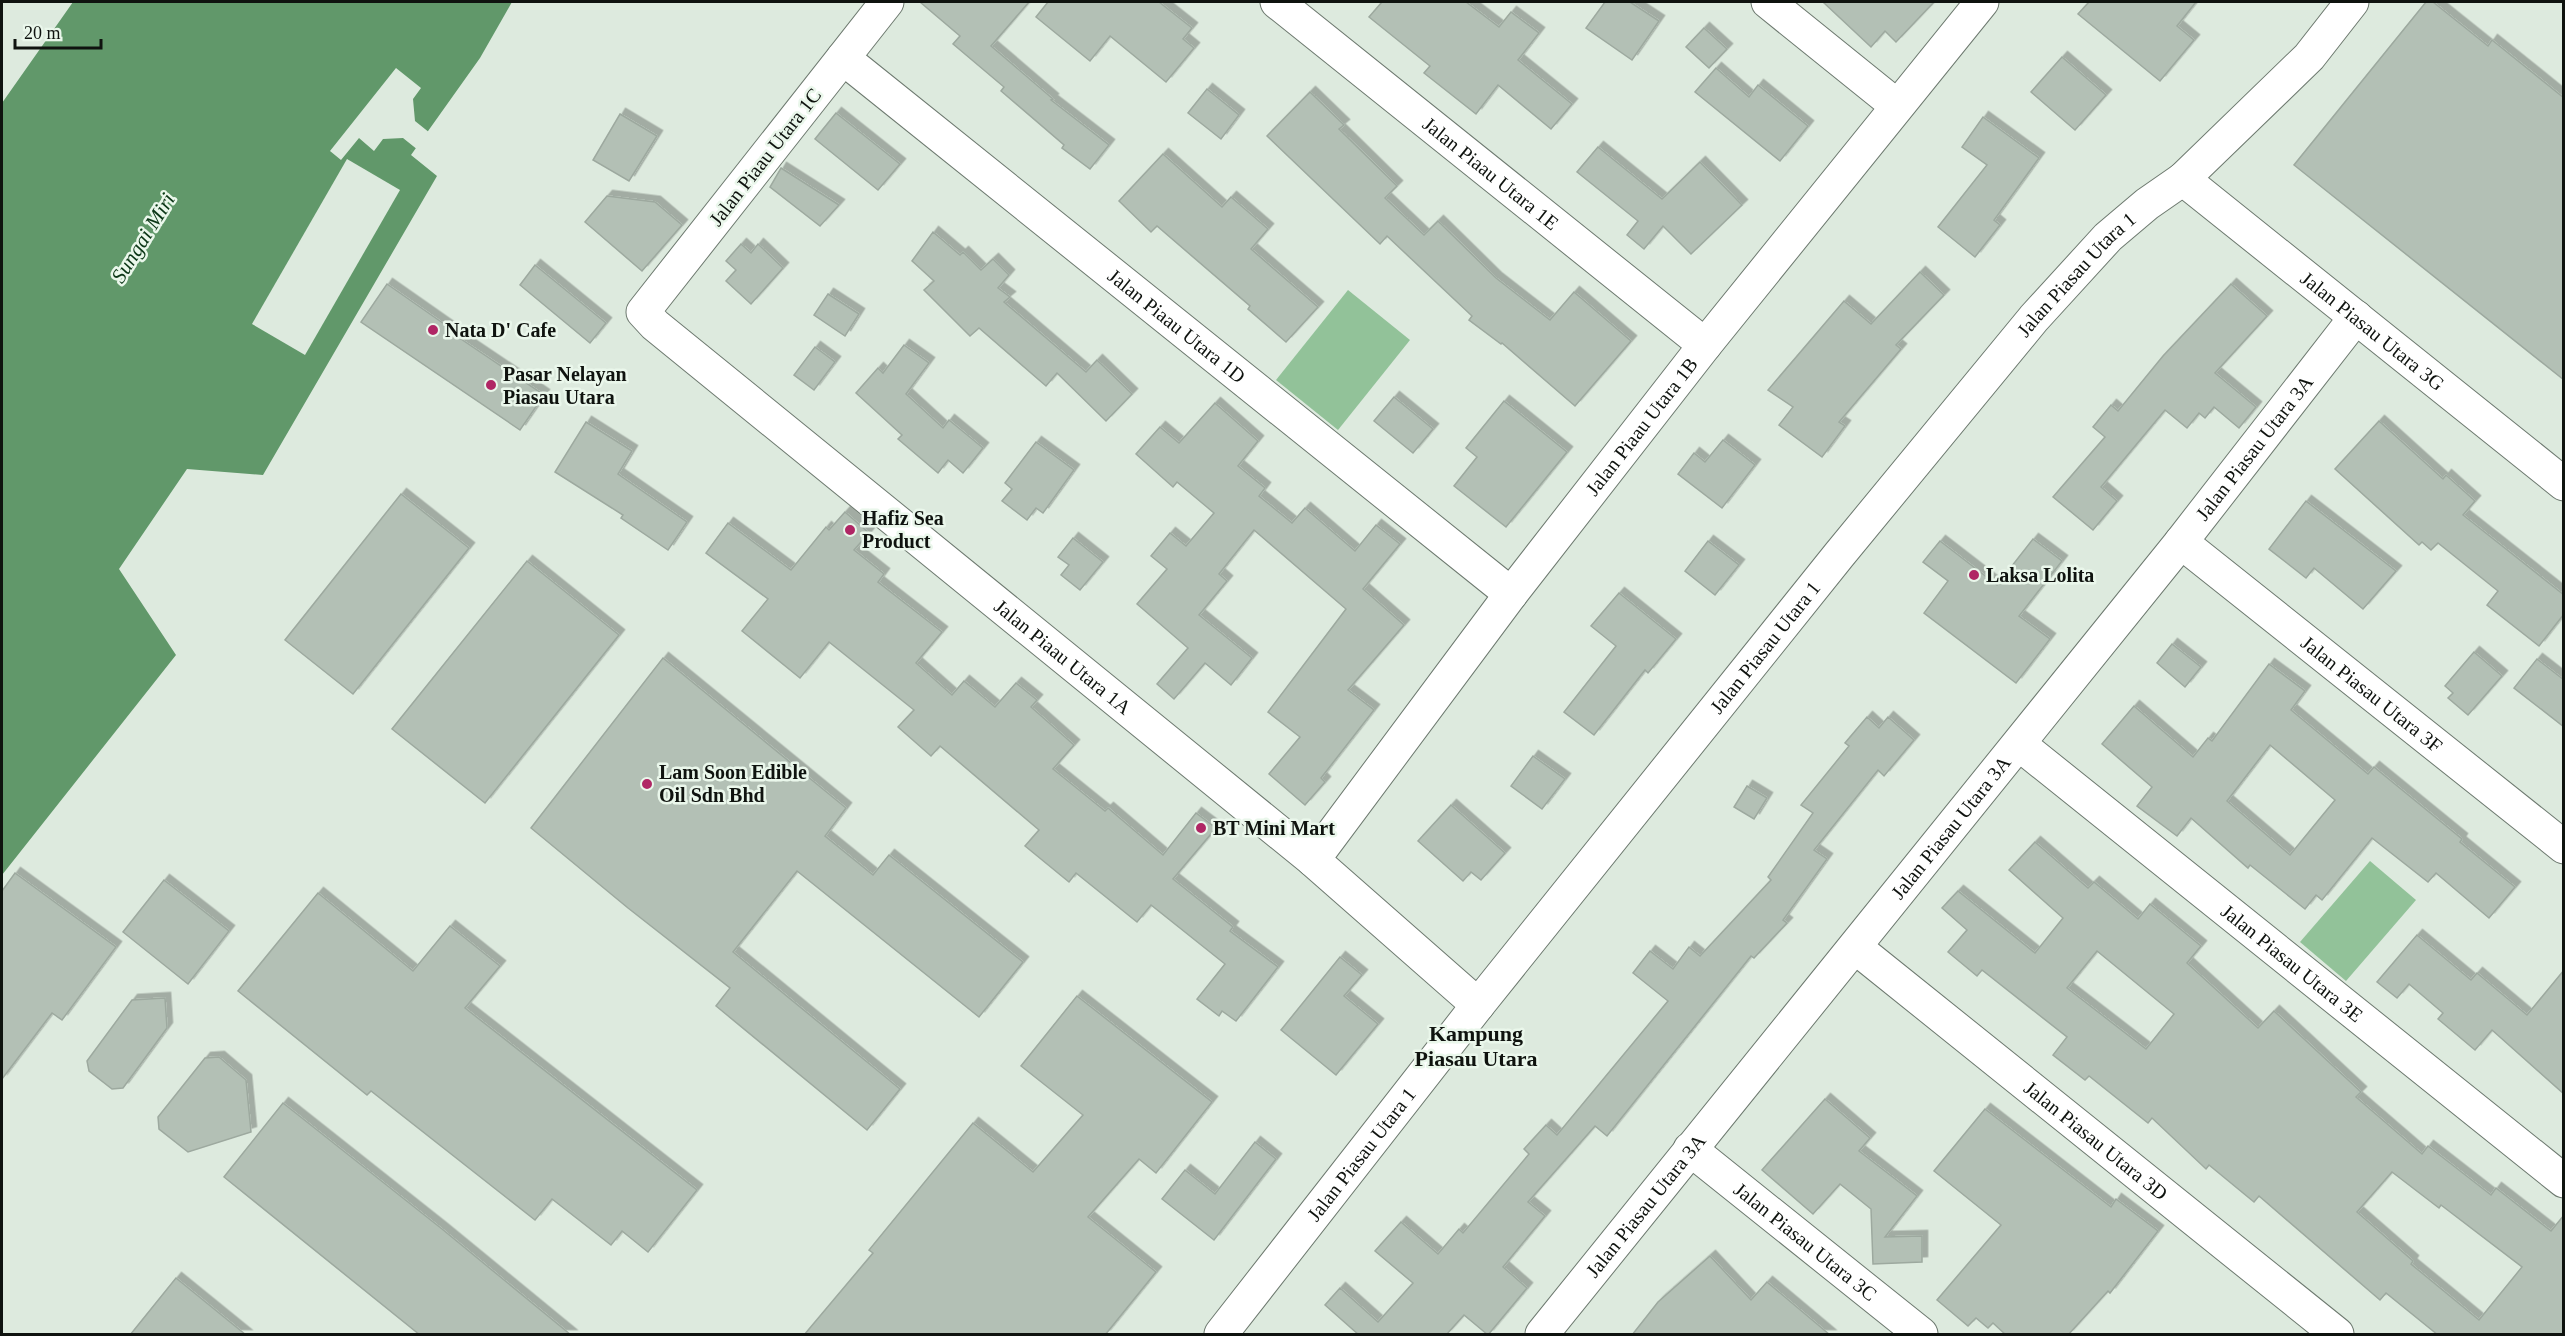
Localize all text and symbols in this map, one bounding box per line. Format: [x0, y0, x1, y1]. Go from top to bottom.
scale bar [15, 12, 100, 50]
text: 20 m [24, 23, 61, 43]
street label: Jalan Piaau Utara 1C [705, 84, 825, 230]
street label: Jalan Piaau Utara 1E [1419, 112, 1563, 234]
water label: Sungai Miri [106, 189, 180, 287]
street label: Jalan Piasau Utara 1 [2012, 208, 2140, 341]
street label: Jalan Piaau Utara 1D [1104, 264, 1250, 387]
street label: Jalan Piasau Utara 3G [2297, 267, 2449, 395]
place label: Nata D' Cafe [445, 319, 556, 341]
marker: Nata D' Cafe [426, 323, 440, 337]
street label: Jalan Piaau Utara 1B [1581, 353, 1702, 500]
place label: Pasar Nelayan Piasau Utara [503, 363, 627, 408]
street label: Jalan Piasau Utara 3A [2191, 371, 2318, 525]
marker: Pasar Nelayan Piasau Utara [484, 378, 498, 392]
place label: Hafiz Sea Product [862, 507, 944, 552]
marker: Hafiz Sea Product [843, 523, 857, 537]
place label: Laksa Lolita [1986, 564, 2094, 586]
marker: Laksa Lolita [1967, 568, 1981, 582]
street label: Jalan Piasau Utara 1 [1705, 577, 1824, 718]
street label: Jalan Piaau Utara 1A [990, 595, 1136, 719]
street label: Jalan Piasau Utara 3F [2297, 631, 2447, 757]
street label: Jalan Piasau Utara 3A [1887, 751, 2015, 903]
place label: Lam Soon Edible Oil Sdn Bhd [659, 761, 807, 806]
marker: Lam Soon Edible Oil Sdn Bhd [640, 777, 654, 791]
place label: BT Mini Mart [1213, 817, 1335, 839]
marker: BT Mini Mart [1194, 821, 1208, 835]
street label: Jalan Piasau Utara 3E [2217, 900, 2367, 1026]
district label: Kampung Piasau Utara [1415, 1021, 1537, 1071]
street label: Jalan Piasau Utara 3D [2020, 1076, 2172, 1205]
street label: Jalan Piasau Utara 1 [1303, 1083, 1420, 1225]
street label: Jalan Piasau Utara 3A [1581, 1129, 1710, 1281]
street label: Jalan Piasau Utara 3C [1730, 1178, 1881, 1305]

